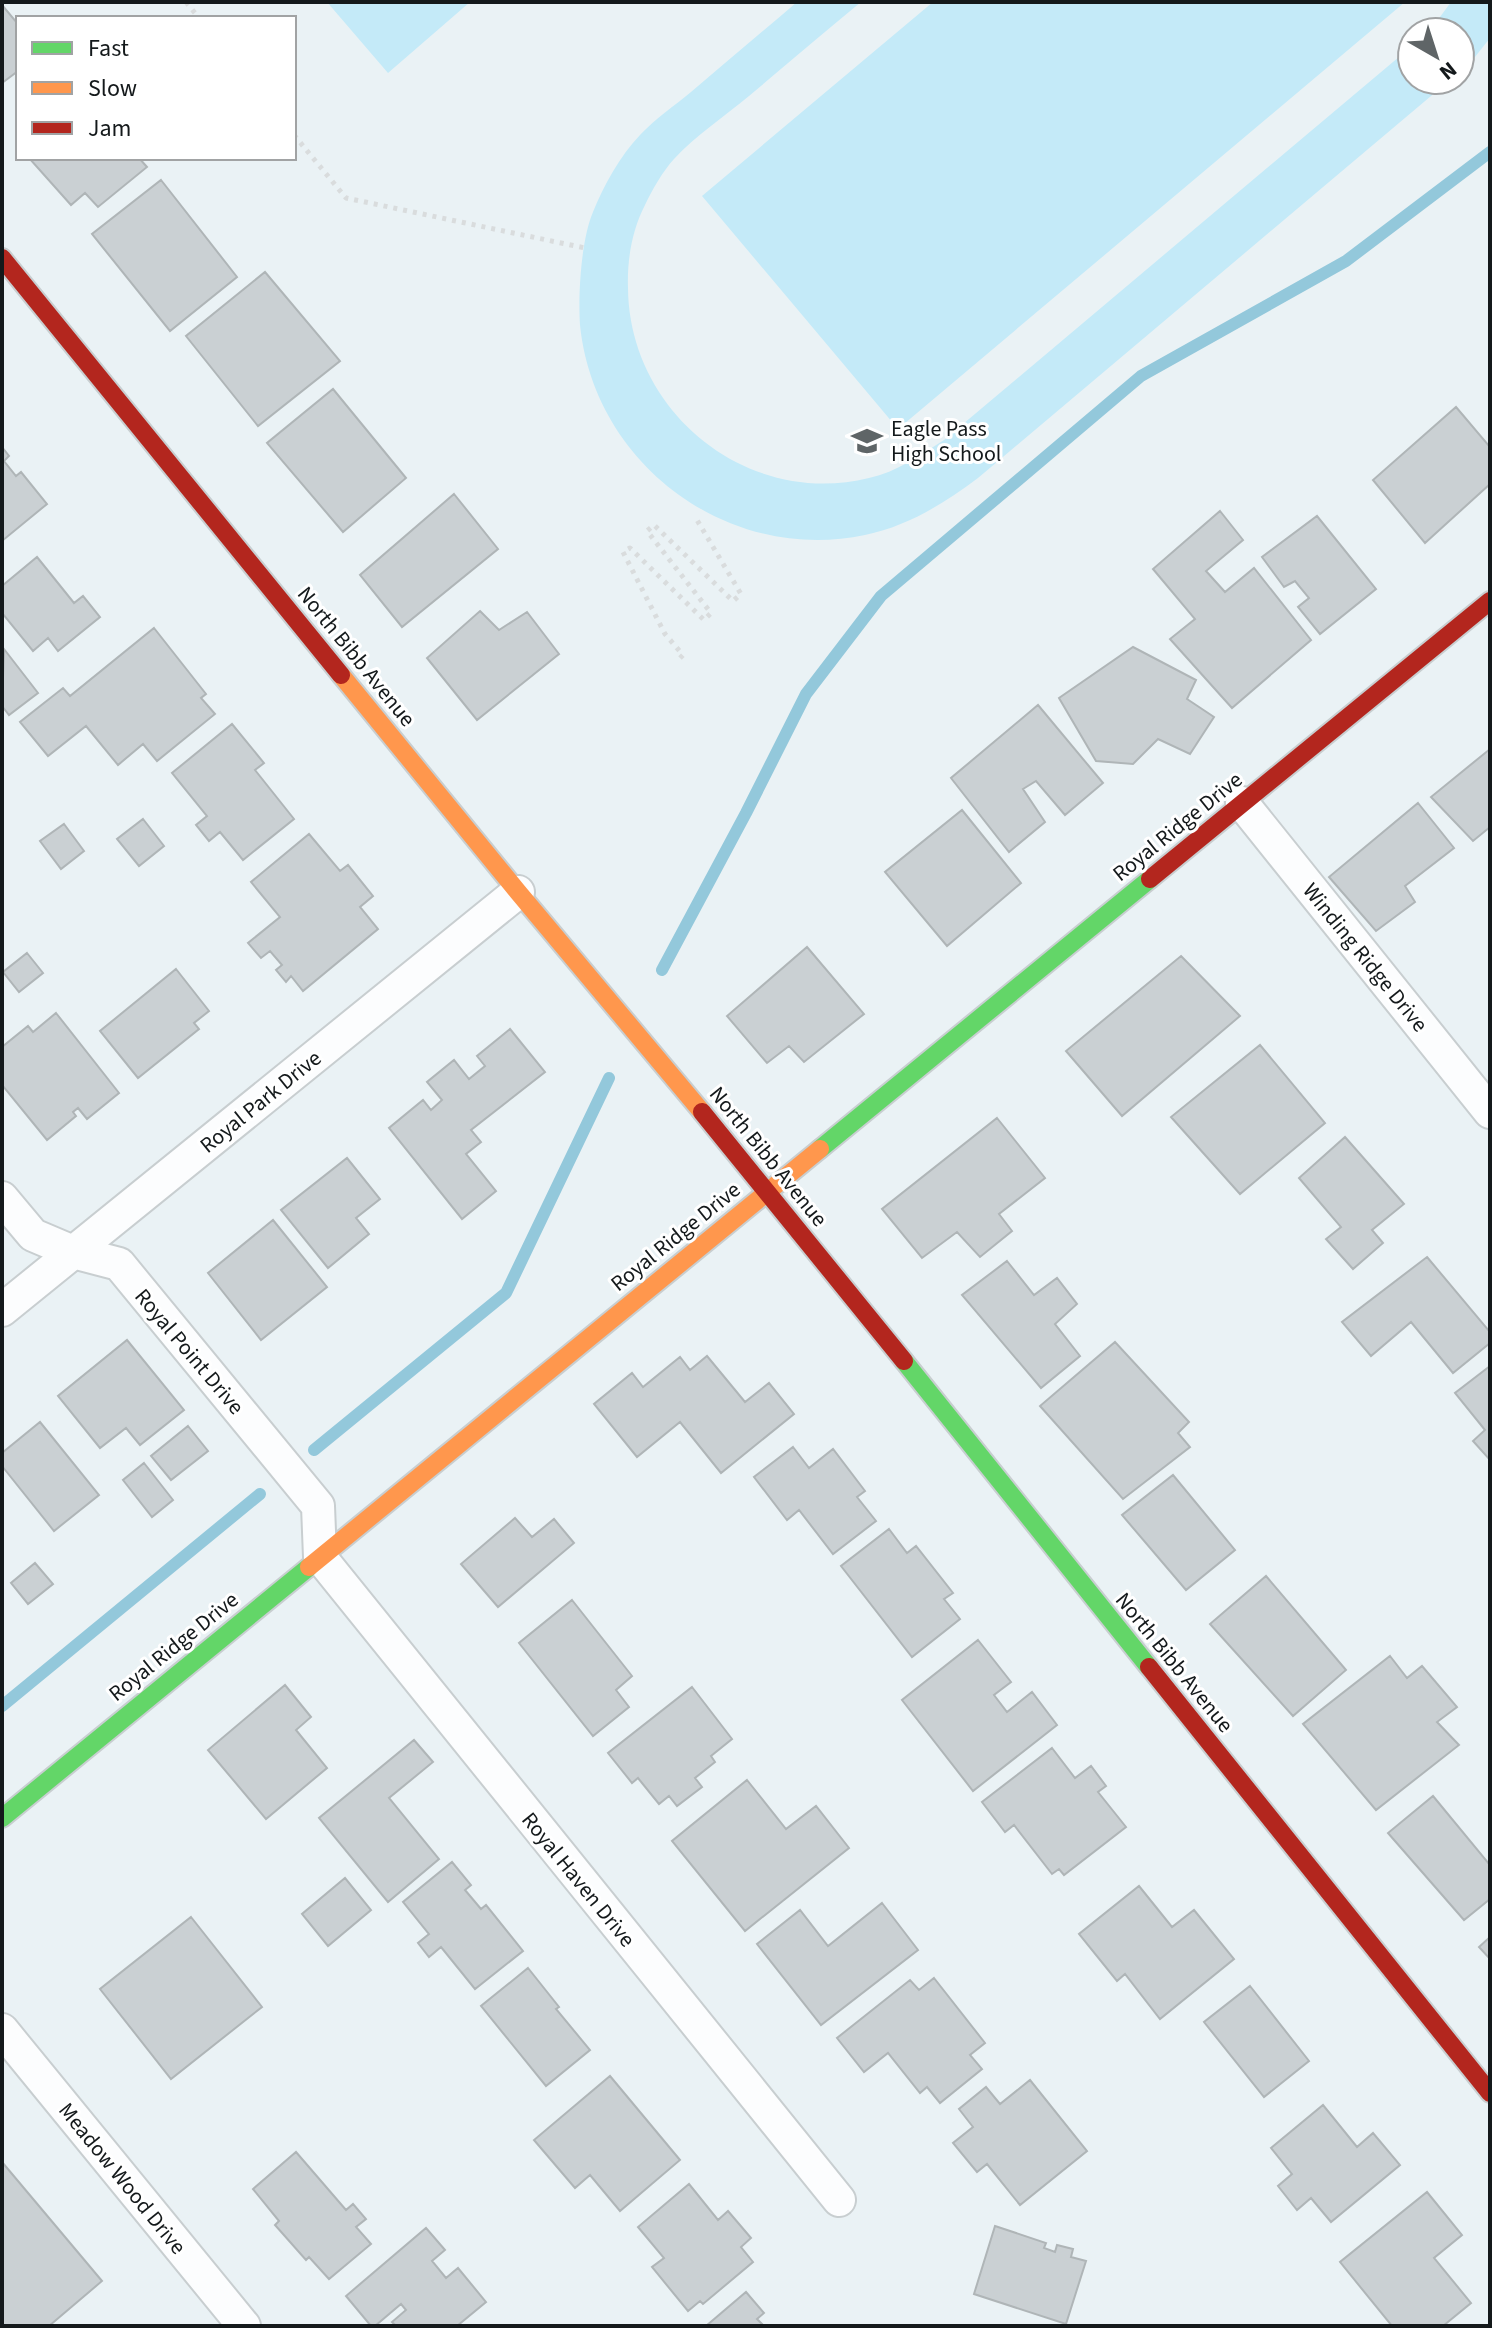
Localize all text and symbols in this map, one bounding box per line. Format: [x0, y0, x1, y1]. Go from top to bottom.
legend [16, 16, 296, 160]
north arrow [1396, 16, 1476, 96]
text: Fast [88, 31, 129, 66]
text: N [1432, 54, 1464, 88]
text: Slow [88, 71, 137, 106]
text: Jam [88, 111, 132, 146]
place label: Eagle Pass High School [891, 413, 1001, 470]
school or university icon: Eagle Pass High School [850, 424, 884, 458]
street label: North Bibb Avenue [290, 580, 423, 734]
street label: Royal Ridge Drive [1106, 764, 1250, 889]
street label: Winding Ridge Drive [1295, 876, 1436, 1039]
street label: Royal Park Drive [193, 1043, 328, 1161]
street label: North Bibb Avenue [702, 1080, 835, 1234]
street label: Royal Ridge Drive [604, 1174, 748, 1299]
street label: Royal Point Drive [127, 1282, 252, 1422]
street label: Royal Ridge Drive [102, 1584, 246, 1709]
street label: North Bibb Avenue [1108, 1586, 1241, 1740]
street label: Royal Haven Drive [514, 1805, 643, 1954]
street label: Meadow Wood Drive [51, 2096, 194, 2262]

